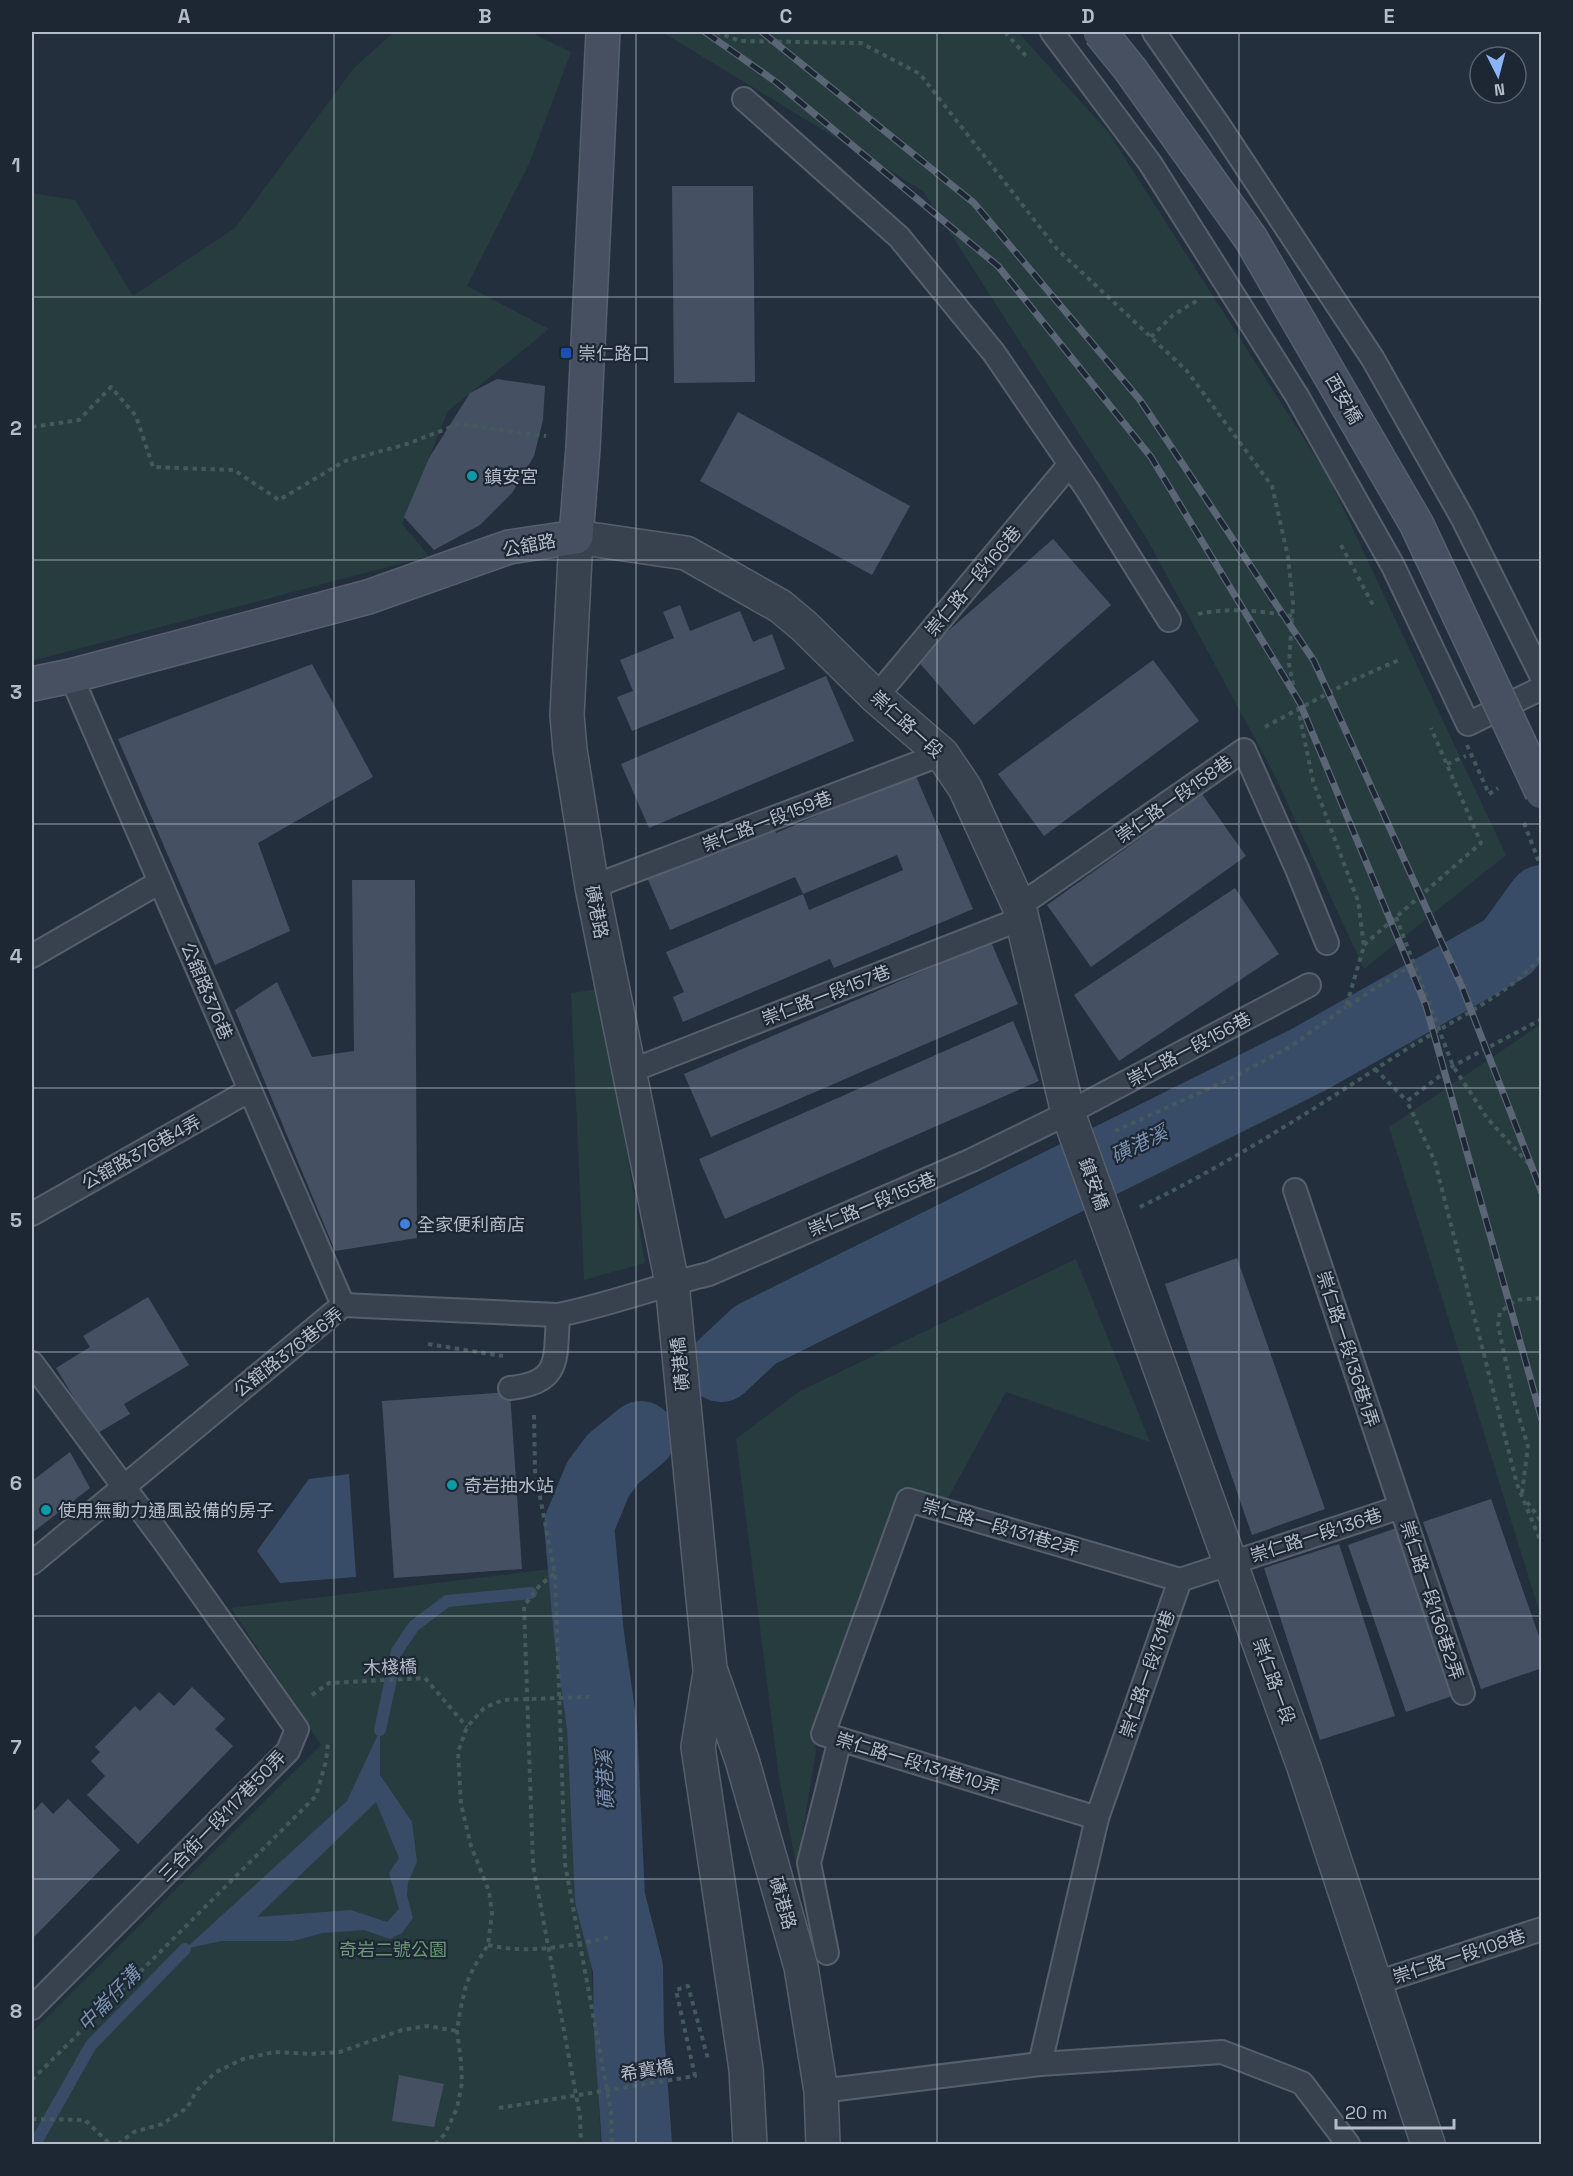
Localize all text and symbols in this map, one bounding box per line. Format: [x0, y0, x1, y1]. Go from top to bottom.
text: A [178, 3, 191, 29]
text: B [478, 3, 492, 29]
text: C [780, 3, 793, 29]
text: D [1081, 3, 1095, 29]
text: E [1383, 3, 1395, 29]
north arrow [1468, 45, 1528, 105]
text: N [1493, 78, 1506, 100]
text: 1 [11, 152, 21, 178]
place label: 崇仁路口 [578, 342, 650, 365]
marker: 崇仁路口 [559, 346, 573, 360]
street label: 西安橋 [1321, 370, 1367, 428]
text: 2 [10, 415, 22, 441]
place label: 鎮安宮 [484, 465, 538, 488]
marker: 鎮安宮 [465, 469, 479, 483]
street label: 崇仁路一段166巷 [920, 521, 1026, 641]
street label: 公舘路 [500, 529, 558, 561]
text: 3 [10, 679, 22, 705]
street label: 崇仁路一段 [866, 685, 948, 763]
street label: 崇仁路一段158巷 [1111, 750, 1237, 848]
street label: 崇仁路一段159巷 [699, 786, 835, 856]
street label: 磺港路 [581, 883, 613, 941]
street label: 公舘路376巷 [176, 939, 238, 1043]
text: 4 [10, 943, 23, 969]
street label: 崇仁路一段157巷 [758, 960, 894, 1030]
street label: 崇仁路一段156巷 [1123, 1007, 1255, 1091]
street label: 公舘路376巷4弄 [77, 1110, 205, 1194]
water label: 磺港溪 [1106, 1118, 1174, 1169]
street label: 鎮安橋 [1074, 1155, 1114, 1213]
street label: 崇仁路一段155巷 [804, 1167, 940, 1241]
text: 5 [10, 1207, 22, 1233]
place label: 全家便利商店 [417, 1213, 525, 1236]
marker: 全家便利商店 [398, 1217, 412, 1231]
street label: 崇仁路一段136巷1弄 [1312, 1268, 1384, 1430]
street label: 公舘路376巷6弄 [229, 1302, 347, 1402]
street label: 磺港橋 [666, 1336, 694, 1392]
text: 6 [10, 1470, 22, 1496]
place label: 奇岩抽水站 [464, 1474, 554, 1497]
marker: 奇岩抽水站 [445, 1478, 459, 1492]
street label: 崇仁路一段131巷2弄 [920, 1494, 1082, 1560]
place label: 使用無動力通風設備的房子 [58, 1499, 274, 1522]
marker: 使用無動力通風設備的房子 [39, 1503, 53, 1517]
street label: 崇仁路一段136巷 [1247, 1503, 1385, 1567]
street label: 崇仁路一段136巷2弄 [1395, 1517, 1469, 1683]
street label: 崇仁路一段131巷 [1114, 1607, 1180, 1741]
street label: 崇仁路一段 [1248, 1635, 1300, 1727]
street label: 木棧橋 [363, 1655, 417, 1679]
street label: 崇仁路一段131巷10弄 [833, 1727, 1003, 1799]
text: 7 [10, 1734, 22, 1760]
street label: 三合街一段117巷50弄 [153, 1746, 291, 1886]
water label: 磺港溪 [590, 1746, 620, 1811]
street label: 磺港路 [765, 1874, 801, 1932]
street label: 崇仁路一段108巷 [1390, 1924, 1528, 1988]
park label: 奇岩二號公園 [339, 1938, 447, 1961]
water label: 中崙仔溝 [72, 1959, 148, 2037]
text: 8 [10, 1998, 22, 2024]
street label: 希冀橋 [619, 2054, 675, 2086]
scale bar [1336, 2092, 1454, 2130]
text: 20 m [1345, 2101, 1388, 2124]

